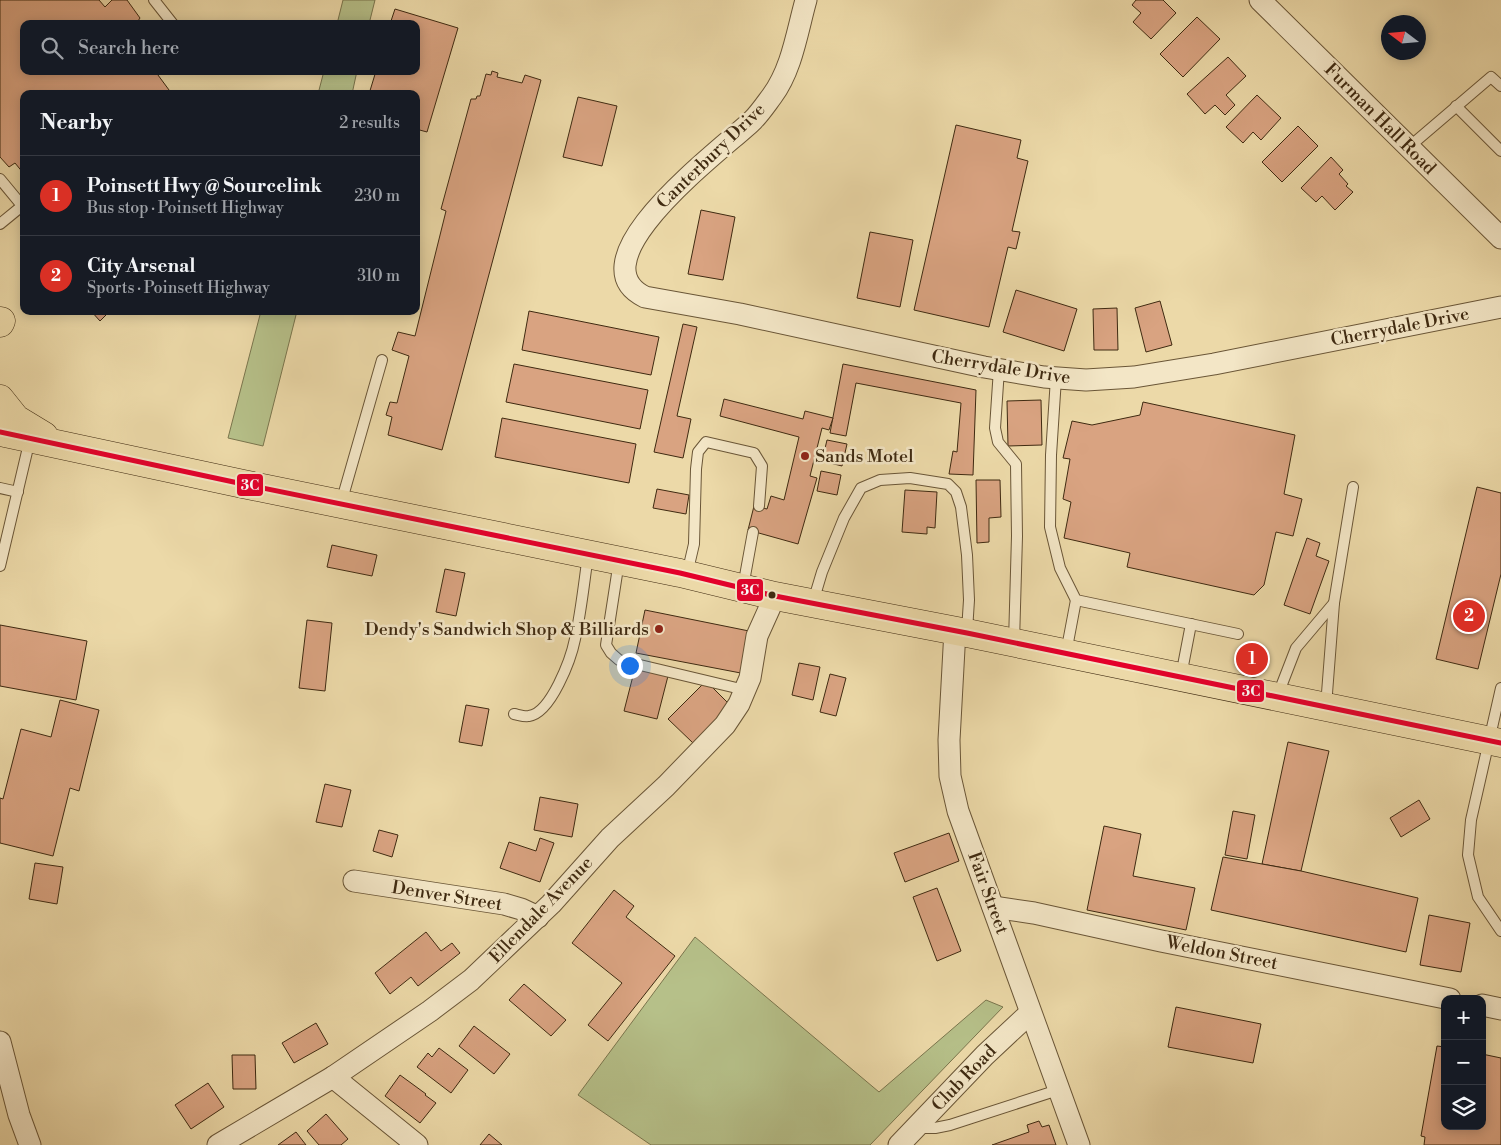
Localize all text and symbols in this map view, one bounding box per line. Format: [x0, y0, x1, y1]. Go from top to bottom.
north arrow [1381, 15, 1426, 60]
search box [20, 20, 420, 75]
icon: search [38, 34, 66, 62]
text: Search here [78, 36, 179, 60]
street label: Furman Hall Road [1319, 58, 1441, 180]
street label: Canterbury Drive [652, 98, 770, 214]
text: Nearby [40, 110, 113, 136]
text: 2 results [339, 113, 400, 133]
text: Poinsett Hwy @ Sourcelink [87, 174, 322, 198]
text: 1 [52, 186, 60, 206]
text: 230 m [354, 186, 400, 206]
text: Bus stop · Poinsett Highway [87, 198, 284, 218]
text: City Arsenal [87, 254, 196, 278]
text: 2 [51, 266, 61, 286]
text: 310 m [357, 266, 400, 286]
text: Sports · Poinsett Highway [87, 278, 270, 298]
street label: Cherrydale Drive [1329, 302, 1471, 352]
street label: Cherrydale Drive [930, 345, 1072, 389]
place label: Sands Motel [815, 445, 914, 468]
marker: Sands Motel [799, 450, 811, 462]
line badge: 3C [236, 473, 264, 497]
text: 3C [241, 477, 259, 495]
line badge: 3C [736, 578, 764, 602]
text: 3C [741, 582, 759, 600]
unlabelled marker [767, 590, 777, 600]
pin: 2 [1453, 597, 1485, 635]
place label: Dendy's Sandwich Shop & Billiards [365, 618, 649, 641]
marker: Dendy's Sandwich Shop & Billiards [653, 623, 665, 635]
pin: 1 [1236, 640, 1268, 678]
your location [617, 653, 643, 679]
line badge: 3C [1236, 679, 1265, 703]
text: 3C [1242, 683, 1260, 701]
street label: Fair Street [962, 849, 1014, 938]
street label: Ellendale Avenue [484, 852, 598, 968]
street label: Denver Street [390, 876, 505, 916]
street label: Weldon Street [1163, 931, 1280, 975]
map controls [1441, 995, 1486, 1130]
button: + [1441, 995, 1486, 1040]
street label: Club Road [927, 1039, 1002, 1116]
button: − [1441, 1040, 1486, 1085]
button: layers [1441, 1085, 1486, 1130]

